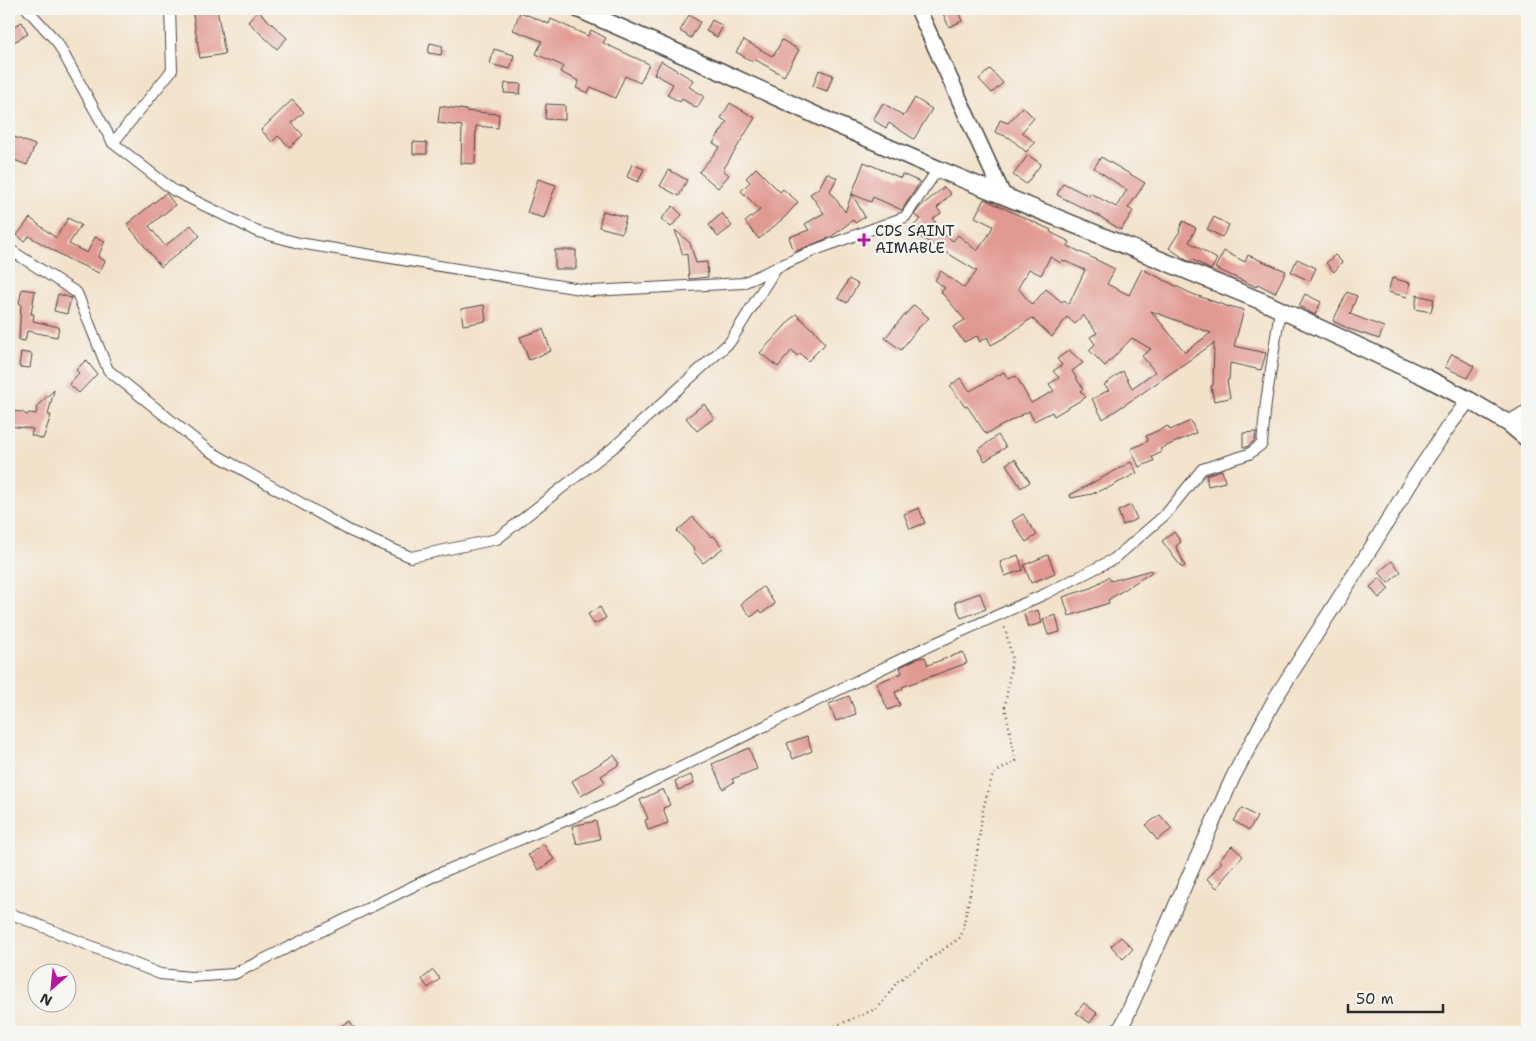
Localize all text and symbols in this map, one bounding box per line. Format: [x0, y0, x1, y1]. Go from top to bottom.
place label: CDS SAINT AIMABLE [875, 221, 955, 258]
marker: CDS SAINT AIMABLE [857, 233, 871, 247]
north arrow [28, 964, 78, 1014]
scale bar [1348, 981, 1444, 1013]
text: N [37, 989, 55, 1010]
text: 50 m [1356, 989, 1394, 1009]

